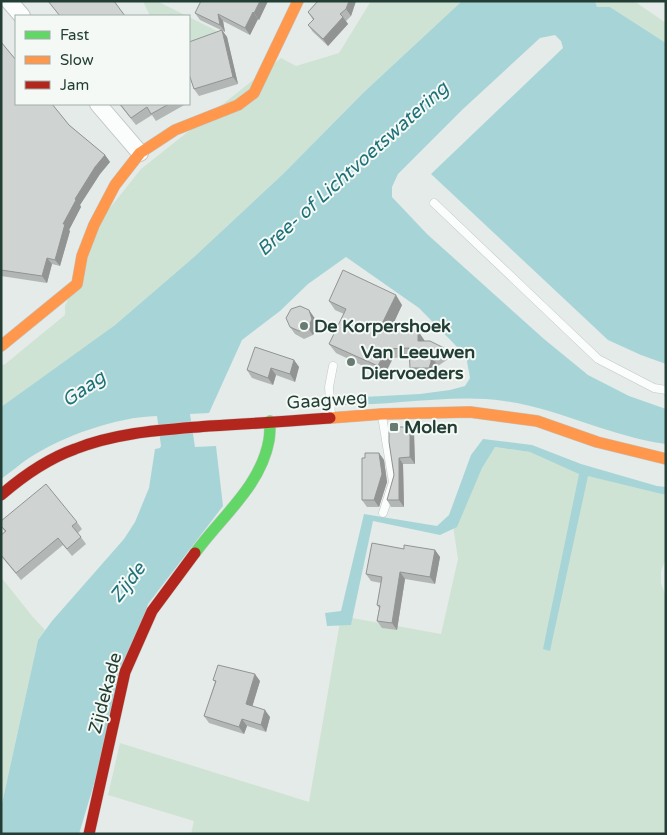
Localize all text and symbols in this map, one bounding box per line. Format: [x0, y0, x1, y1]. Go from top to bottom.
legend [15, 15, 190, 105]
text: Fast [60, 26, 90, 44]
text: Slow [60, 51, 94, 69]
text: Jam [60, 76, 89, 94]
water label: Bree- of Lichtvoetswatering [253, 76, 454, 260]
place label: De Korpershoek [314, 315, 451, 337]
marker: De Korpershoek [298, 320, 310, 332]
place label: Van Leeuwen Diervoeders [361, 341, 475, 384]
marker: Van Leeuwen Diervoeders [345, 356, 357, 368]
water label: Gaag [58, 366, 110, 412]
street label: Gaagweg [286, 386, 368, 414]
place label: Molen [404, 416, 458, 438]
marker: Molen [388, 421, 400, 433]
water label: Zijde [105, 557, 151, 607]
street label: Zijdekade [84, 650, 126, 736]

